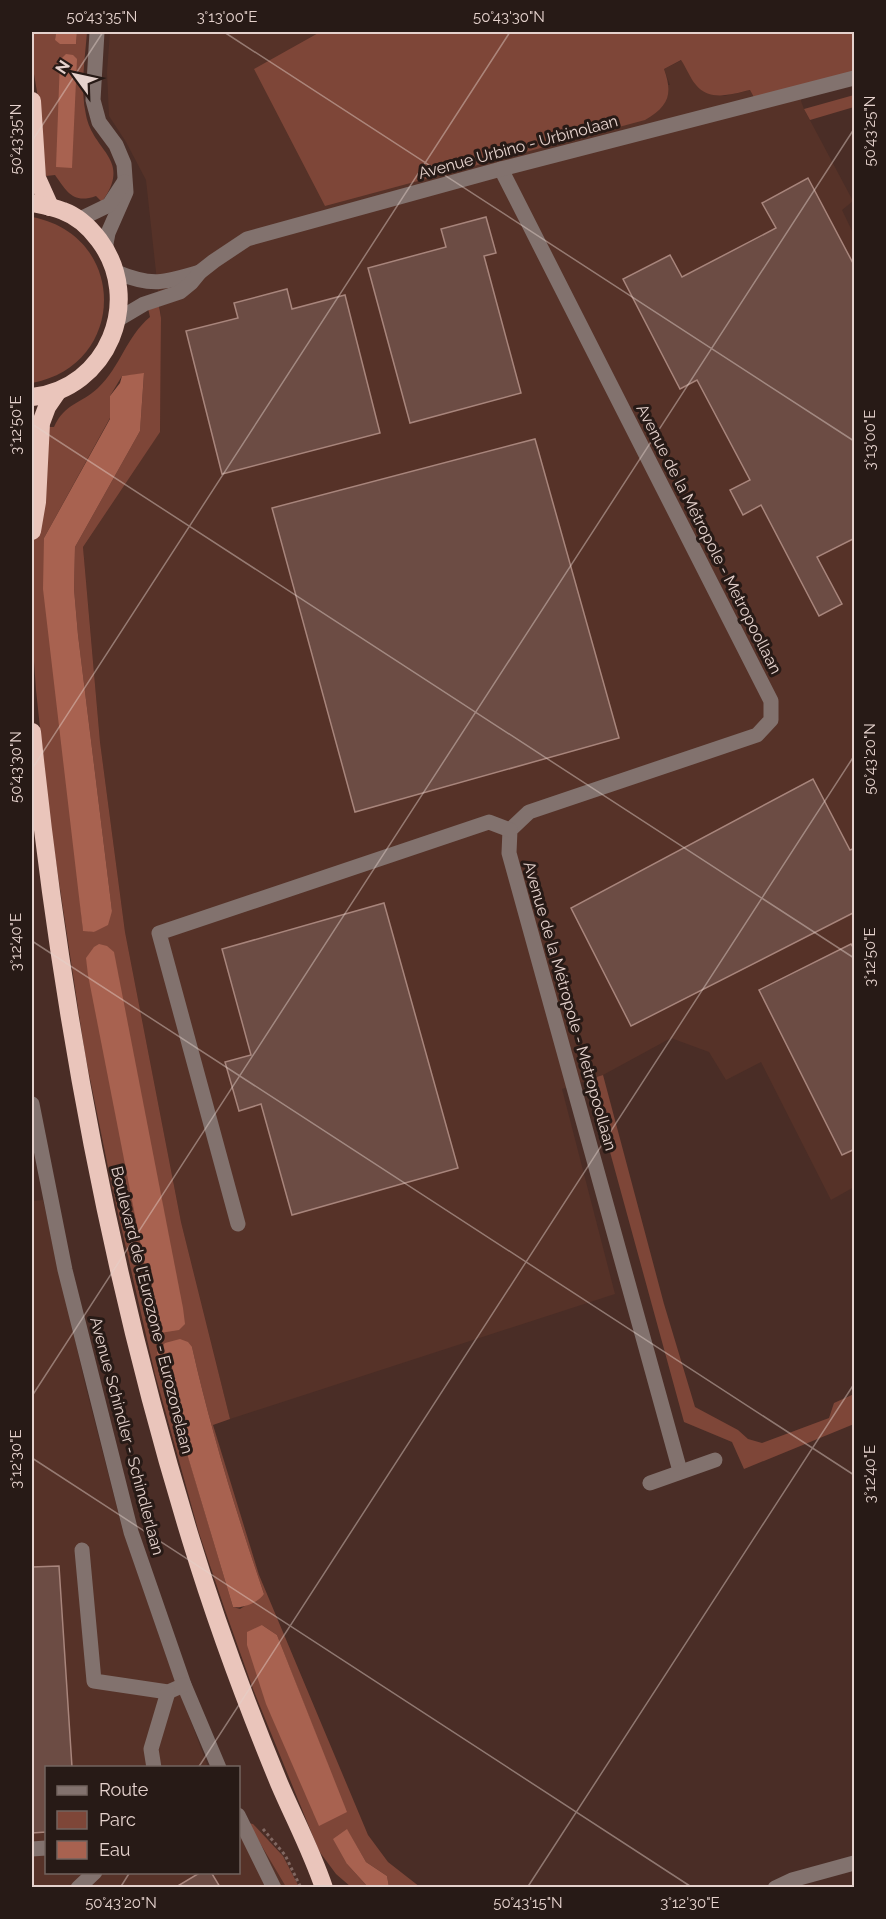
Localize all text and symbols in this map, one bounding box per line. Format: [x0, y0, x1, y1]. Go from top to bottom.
text: 50°43'35"N [67, 8, 137, 26]
text: 3°13'00"E [197, 8, 257, 26]
text: 50°43'30"N [473, 8, 545, 26]
north arrow [45, 45, 105, 105]
text: N [52, 57, 74, 77]
text: 50°43'25"N [861, 96, 879, 166]
text: 50°43'35"N [7, 104, 25, 174]
street label: Avenue Urbino - Urbinolaan [416, 111, 620, 183]
text: 3°12'50"E [7, 395, 25, 455]
street label: Avenue de la Métropole - Metropoollaan [632, 401, 786, 677]
text: 3°13'00"E [861, 410, 879, 470]
text: 50°43'20"N [861, 723, 879, 795]
text: 50°43'30"N [7, 731, 25, 803]
street label: Avenue de la Métropole - Metropoollaan [520, 859, 620, 1153]
text: 3°12'40"E [7, 913, 25, 971]
text: 3°12'50"E [861, 927, 879, 987]
street label: Boulevard de l'Eurozone - Eurozonelaan [107, 1164, 197, 1456]
street label: Avenue Schindler - Schindlerlaan [86, 1315, 168, 1557]
text: 3°12'30"E [7, 1429, 25, 1489]
text: 3°12'40"E [861, 1445, 879, 1503]
legend [45, 1766, 240, 1874]
text: Route [99, 1779, 149, 1800]
text: Parc [99, 1809, 136, 1830]
text: Eau [99, 1839, 130, 1860]
text: 50°43'20"N [85, 1894, 157, 1912]
text: 50°43'15"N [493, 1894, 563, 1912]
text: 3°12'30"E [660, 1894, 720, 1912]

